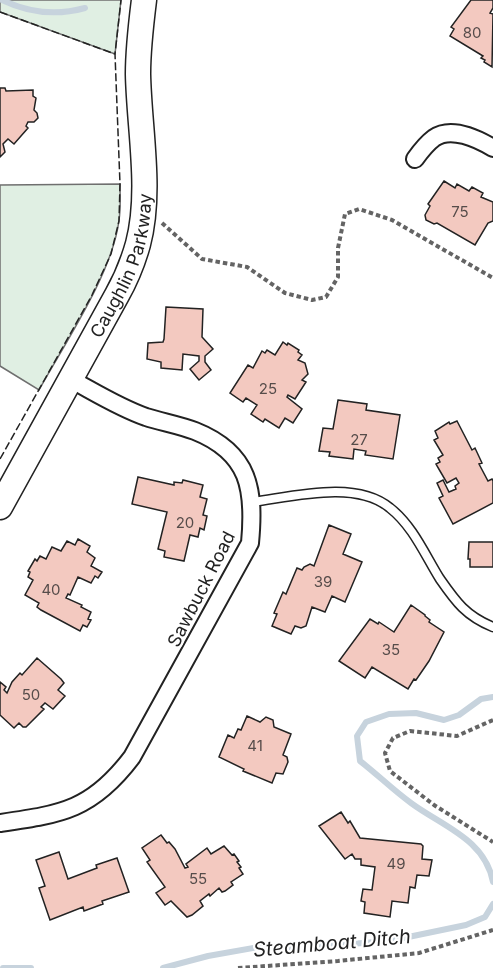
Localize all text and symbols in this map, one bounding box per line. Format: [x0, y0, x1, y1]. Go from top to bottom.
house number: 80 [463, 23, 481, 42]
street label: Caughlin Parkway [85, 193, 155, 341]
house number: 75 [451, 202, 469, 221]
house number: 25 [259, 379, 277, 398]
house number: 27 [350, 430, 368, 449]
house number: 20 [176, 513, 194, 532]
street label: Sawbuck Road [163, 528, 239, 650]
house number: 39 [314, 572, 332, 591]
house number: 40 [41, 580, 61, 599]
house number: 35 [382, 640, 400, 659]
house number: 50 [22, 685, 40, 704]
house number: 41 [247, 736, 263, 755]
house number: 49 [387, 854, 406, 873]
house number: 55 [189, 869, 207, 888]
water label: Steamboat Ditch [252, 924, 412, 962]

